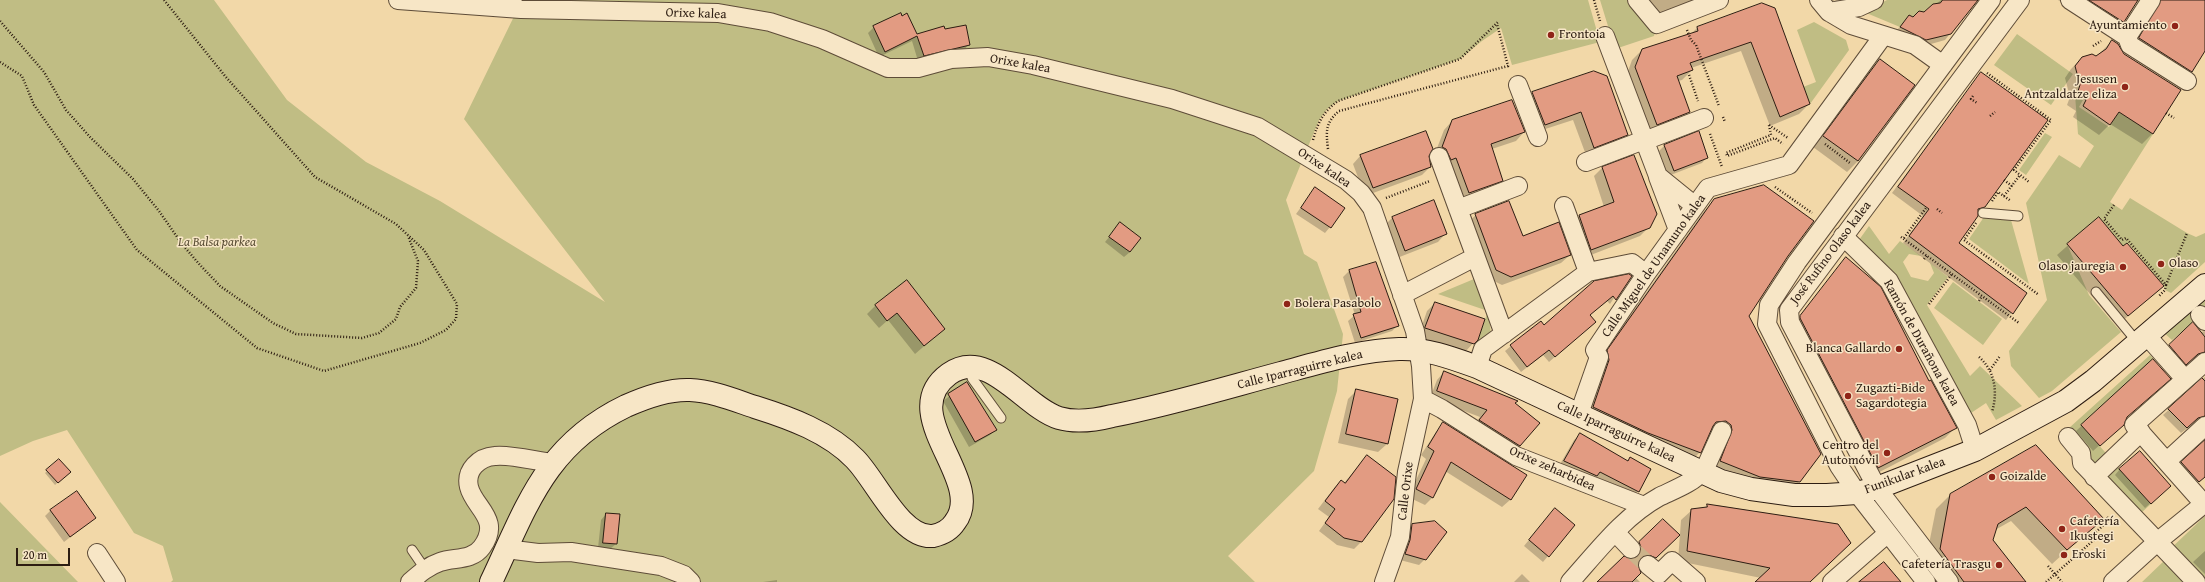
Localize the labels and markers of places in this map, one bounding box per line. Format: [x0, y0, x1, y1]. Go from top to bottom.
place label: Ayuntamiento [2089, 18, 2167, 34]
marker: Ayuntamiento [2170, 21, 2180, 31]
place label: Frontoia [1559, 27, 1605, 43]
marker: Frontoia [1546, 30, 1556, 40]
place label: Jesusen Antzaldatze eliza [2024, 72, 2117, 103]
marker: Jesusen Antzaldatze eliza [2120, 82, 2130, 92]
place label: Olaso [2169, 256, 2198, 272]
place label: Olaso jauregia [2038, 259, 2115, 275]
marker: Olaso [2156, 259, 2166, 269]
marker: Olaso jauregia [2118, 262, 2128, 272]
place label: Bolera Pasabolo [1295, 296, 1381, 312]
marker: Bolera Pasabolo [1282, 299, 1292, 309]
place label: Blanca Gallardo [1806, 341, 1891, 357]
marker: Blanca Gallardo [1894, 344, 1904, 354]
place label: Zugazti-Bide Sagardotegia [1856, 381, 1927, 412]
marker: Zugazti-Bide Sagardotegia [1843, 391, 1853, 401]
place label: Centro del Automóvil [1822, 438, 1879, 469]
marker: Centro del Automóvil [1882, 448, 1892, 458]
place label: Goizalde [2000, 469, 2046, 485]
marker: Goizalde [1987, 472, 1997, 482]
place label: Cafetería Ikustegi [2070, 514, 2119, 545]
marker: Cafetería Ikustegi [2057, 524, 2067, 534]
place label: Eroski [2072, 547, 2106, 563]
marker: Eroski [2059, 550, 2069, 560]
place label: Cafetería Trasgu [1901, 557, 1991, 573]
marker: Cafetería Trasgu [1994, 560, 2004, 570]

